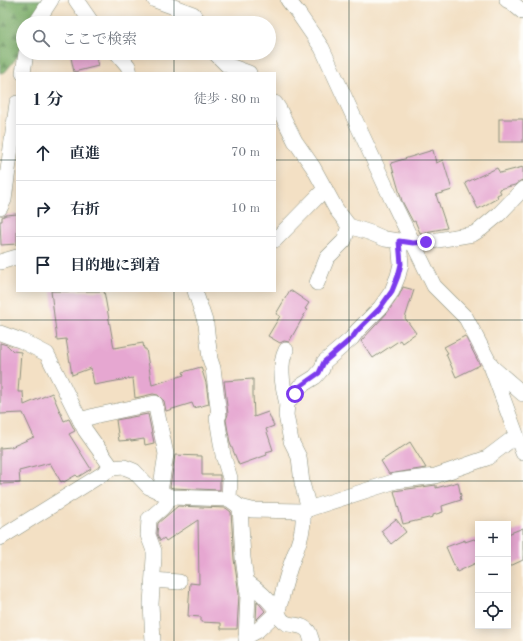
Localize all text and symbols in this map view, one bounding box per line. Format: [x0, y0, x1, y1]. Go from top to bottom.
search box [16, 16, 276, 60]
icon: search [30, 27, 52, 49]
text: ここで検索 [62, 33, 137, 48]
text: 1 分 [32, 92, 64, 109]
text: 徒歩 · 80 m [194, 93, 260, 106]
icon: ahead [32, 142, 54, 164]
text: 70 m [231, 146, 260, 159]
text: 直進 [70, 147, 100, 162]
icon: right [32, 198, 54, 220]
text: 10 m [231, 202, 260, 215]
text: 右折 [70, 203, 100, 218]
route end [417, 233, 435, 251]
icon: arrive [32, 254, 54, 276]
text: 目的地に到着 [70, 259, 160, 274]
route start [286, 385, 304, 403]
map controls [475, 521, 511, 629]
button: + [475, 521, 511, 557]
button: − [475, 557, 511, 593]
button: locate [475, 593, 511, 629]

